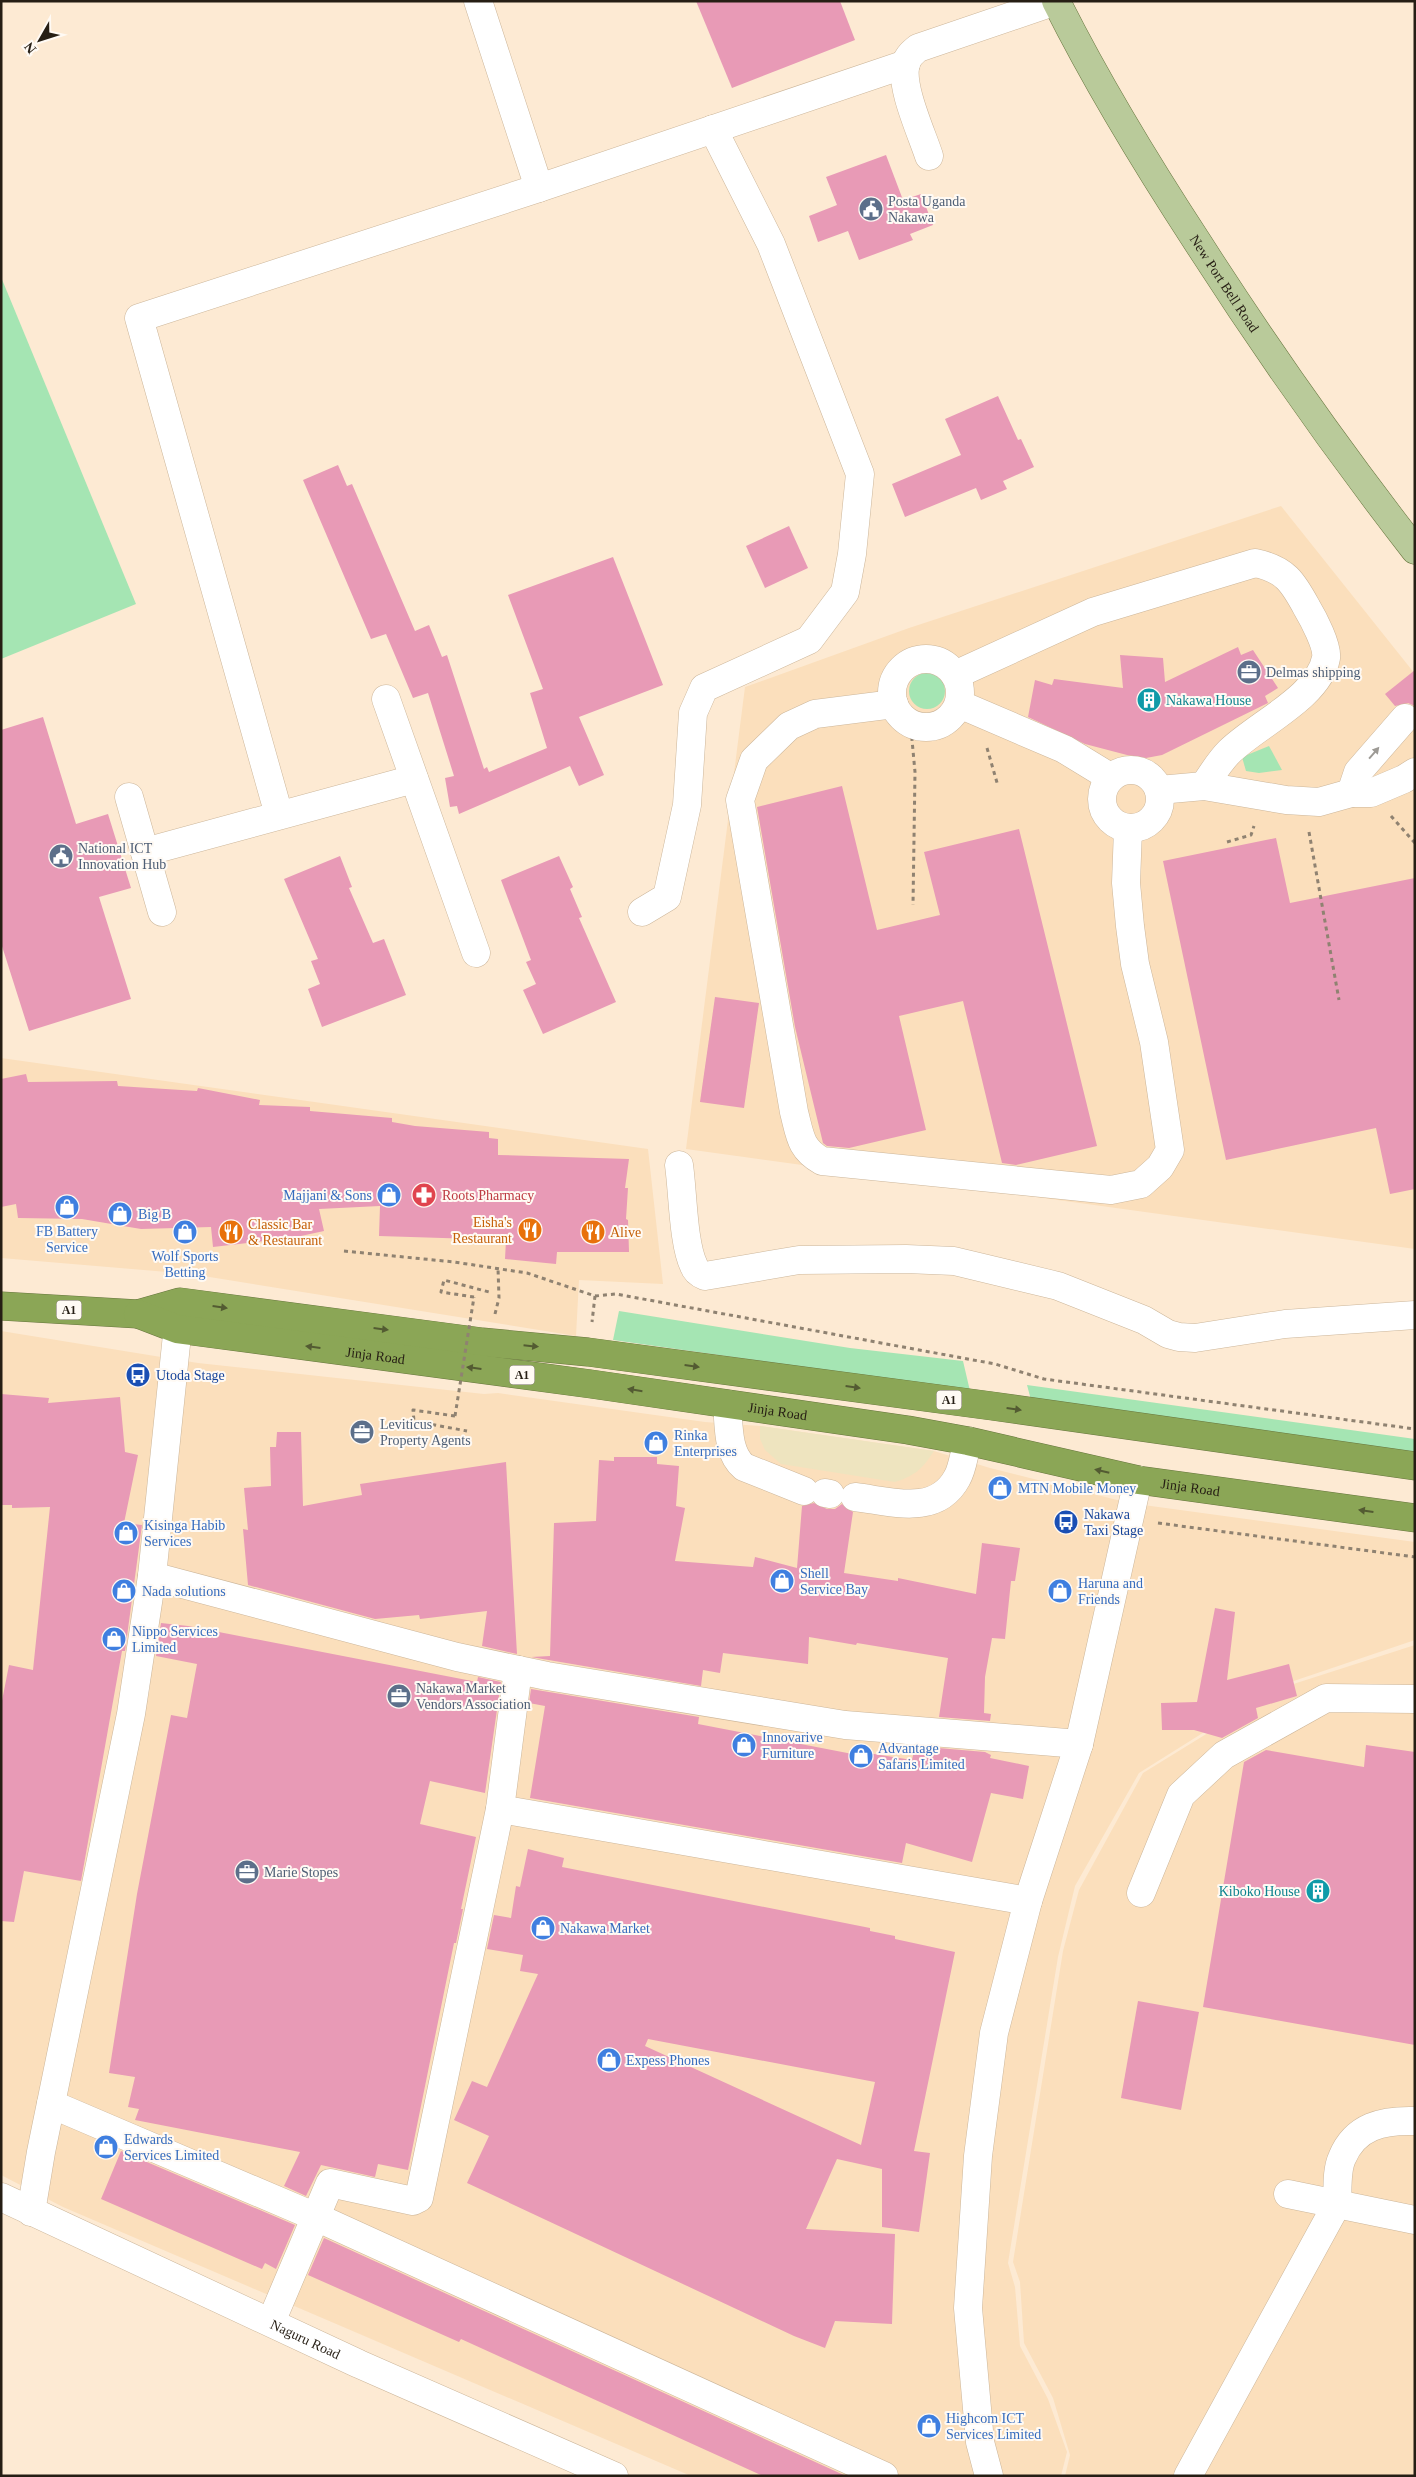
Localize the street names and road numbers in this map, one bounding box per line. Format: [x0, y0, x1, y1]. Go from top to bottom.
street label: New Port Bell Road [1187, 232, 1262, 335]
road number: A1 [56, 1300, 82, 1320]
street label: Jinja Road [345, 1345, 406, 1367]
road number: A1 [510, 1366, 534, 1384]
road number: A1 [936, 1390, 962, 1410]
street label: Jinja Road [747, 1400, 808, 1423]
street label: Jinja Road [1160, 1476, 1221, 1499]
street label: Naguru Road [268, 2317, 342, 2362]

